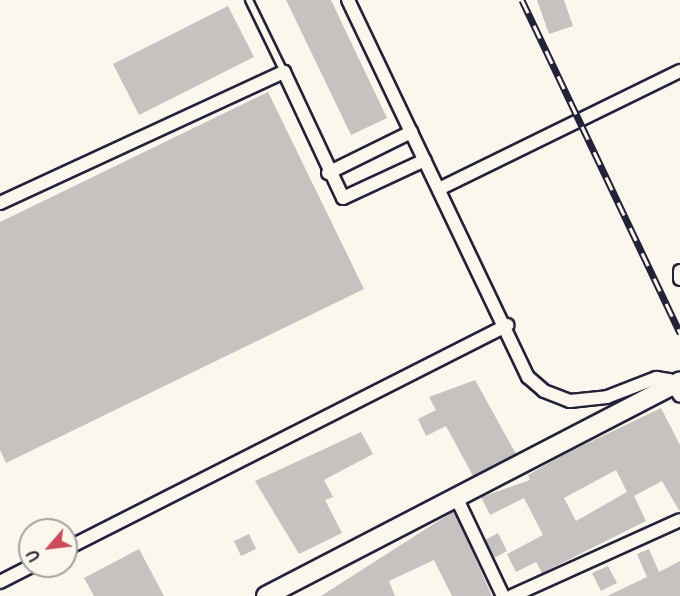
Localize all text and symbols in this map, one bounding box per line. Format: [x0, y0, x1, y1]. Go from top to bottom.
north arrow [18, 518, 78, 578]
text: U [23, 546, 45, 565]

